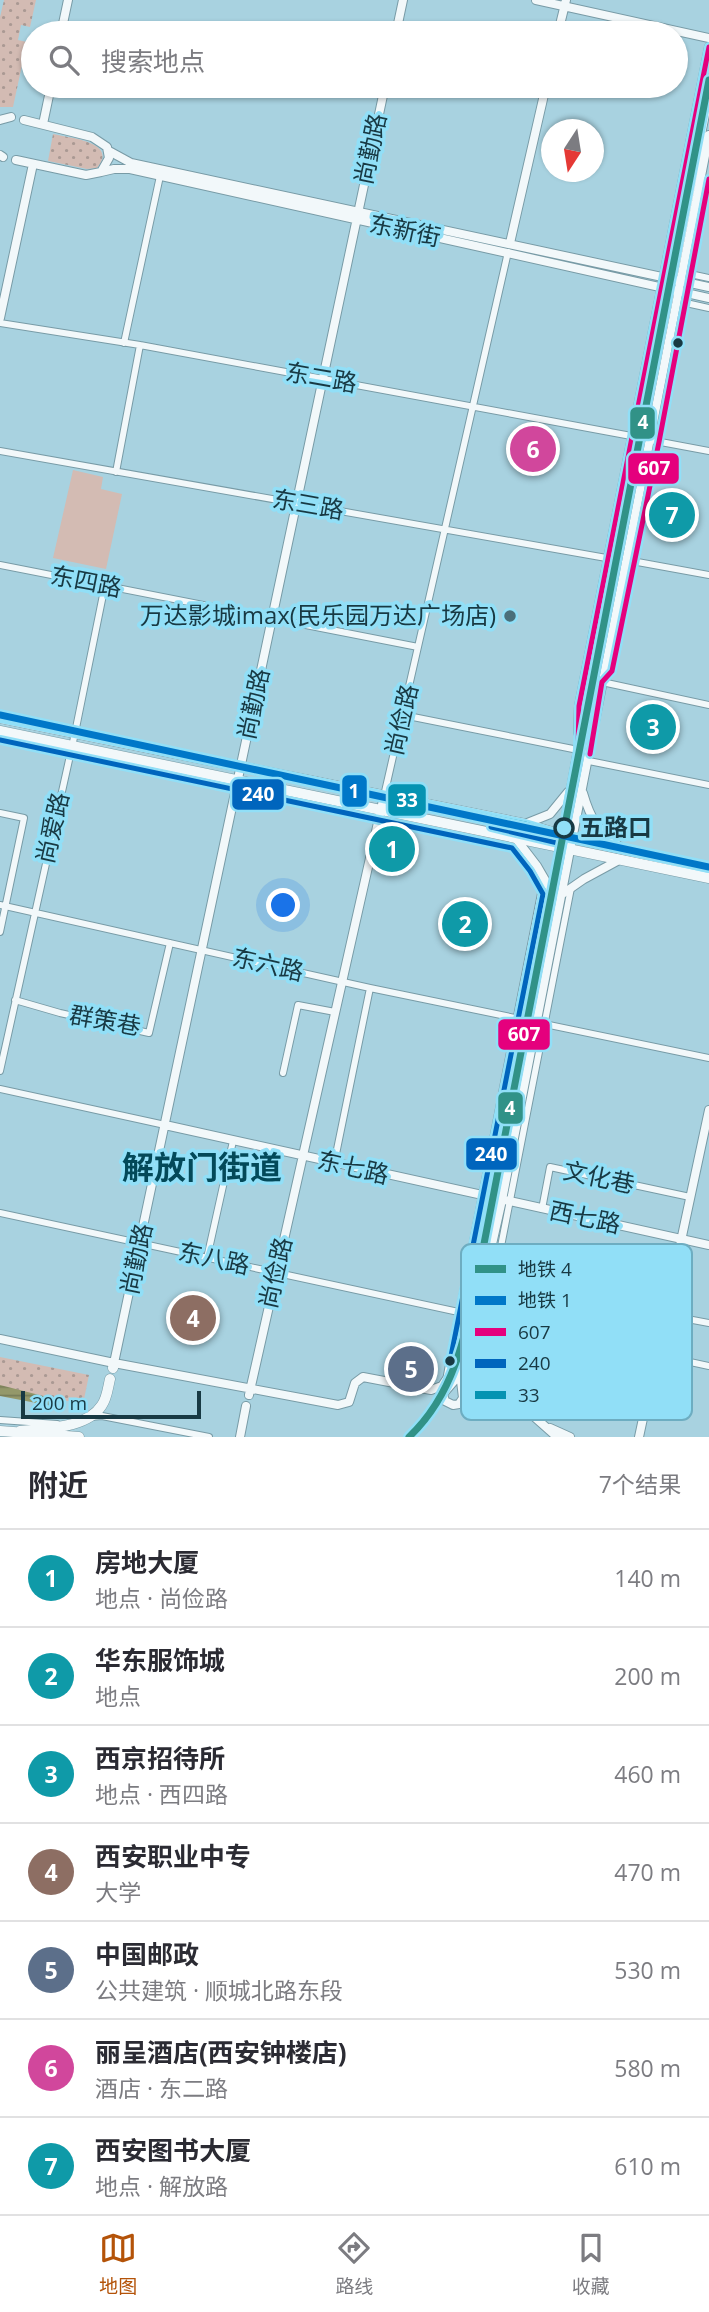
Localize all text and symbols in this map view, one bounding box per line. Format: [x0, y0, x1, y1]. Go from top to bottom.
search box [21, 21, 688, 98]
icon: search [45, 41, 83, 79]
text: 搜索地点 [101, 43, 205, 79]
street label: 尚勤路 [346, 110, 393, 187]
north arrow [541, 119, 604, 182]
street label: 东新街 [367, 206, 444, 253]
unlabelled marker [671, 336, 685, 350]
street label: 东二路 [283, 354, 360, 399]
line badge: 4 [629, 406, 656, 440]
text: 4 [638, 409, 649, 435]
pin: 6 [510, 423, 556, 475]
line badge: 607 [627, 452, 680, 485]
text: 607 [638, 455, 670, 481]
street label: 东三路 [270, 481, 347, 526]
pin: 7 [649, 489, 695, 541]
street label: 东四路 [48, 557, 125, 604]
place label: 万达影城imax(民乐园万达广场店) [140, 598, 496, 631]
marker: 万达影城imax(民乐园万达广场店) [502, 608, 518, 624]
street label: 尚勤路 [229, 665, 276, 742]
street label: 尚俭路 [376, 681, 425, 758]
pin: 3 [630, 701, 676, 753]
line badge: 1 [341, 774, 368, 808]
line badge: 240 [231, 778, 285, 811]
text: 1 [349, 778, 359, 804]
text: 240 [242, 781, 274, 807]
line badge: 33 [387, 783, 427, 817]
text: 33 [396, 787, 418, 813]
street label: 尚爱路 [27, 789, 76, 866]
place label: 五路口 [580, 810, 652, 843]
marker: 五路口 [554, 818, 574, 838]
pin: 1 [369, 823, 415, 875]
your location [266, 888, 300, 922]
pin: 2 [442, 898, 488, 950]
street label: 东六路 [230, 939, 307, 988]
street label: 群策巷 [67, 997, 144, 1042]
line badge: 607 [497, 1018, 551, 1051]
text: 607 [508, 1021, 540, 1047]
line badge: 4 [497, 1091, 524, 1125]
text: 4 [505, 1095, 516, 1121]
line badge: 240 [465, 1137, 518, 1171]
text: 240 [475, 1141, 507, 1167]
street label: 东七路 [315, 1142, 392, 1191]
district label: 解放门街道 [122, 1145, 282, 1188]
street label: 文化巷 [561, 1153, 638, 1200]
street label: 西七路 [547, 1193, 624, 1240]
street label: 尚勤路 [112, 1220, 159, 1297]
street label: 东八路 [176, 1234, 253, 1281]
street label: 尚俭路 [250, 1234, 299, 1311]
legend [461, 1244, 692, 1420]
text: 地铁 4 [518, 1256, 572, 1282]
text: 地铁 1 [518, 1287, 572, 1313]
pin: 4 [170, 1292, 216, 1344]
text: 607 [518, 1319, 551, 1345]
pin: 5 [388, 1343, 434, 1395]
text: 240 [518, 1350, 551, 1376]
unlabelled marker [443, 1354, 457, 1368]
text: 33 [518, 1382, 540, 1408]
scale bar [21, 1388, 201, 1420]
text: 200 m [32, 1390, 87, 1416]
text: 附近 [28, 1464, 88, 1505]
text: 7个结果 [599, 1468, 681, 1500]
text: 房地大厦 [95, 1544, 199, 1580]
text: 1 [44, 1562, 58, 1594]
text: 140 m [614, 1562, 681, 1594]
text: 地点 · 尚俭路 [95, 1582, 228, 1614]
text: 华东服饰城 [95, 1642, 225, 1678]
text: 2 [44, 1660, 58, 1692]
text: 200 m [614, 1660, 681, 1692]
text: 地点 [95, 1680, 141, 1712]
text: 西京招待所 [95, 1740, 225, 1776]
text: 3 [44, 1758, 58, 1790]
text: 460 m [614, 1758, 681, 1790]
text: 地点 · 西四路 [95, 1778, 228, 1810]
text: 西安职业中专 [95, 1838, 251, 1874]
text: 4 [44, 1856, 58, 1888]
text: 470 m [614, 1856, 681, 1888]
text: 大学 [95, 1876, 141, 1908]
text: 中国邮政 [95, 1936, 199, 1972]
text: 5 [44, 1954, 58, 1986]
text: 530 m [614, 1954, 681, 1986]
text: 公共建筑 · 顺城北路东段 [95, 1974, 343, 2006]
text: 丽呈酒店(西安钟楼店) [95, 2034, 347, 2070]
text: 6 [44, 2052, 58, 2084]
text: 580 m [614, 2052, 681, 2084]
text: 酒店 · 东二路 [95, 2072, 228, 2104]
text: 西安图书大厦 [95, 2132, 251, 2168]
text: 7 [44, 2150, 58, 2182]
text: 610 m [614, 2150, 681, 2182]
text: 地点 · 解放路 [95, 2170, 228, 2202]
tab: 地图 [99, 2229, 137, 2299]
tab: 路线 [335, 2229, 374, 2299]
tab: 收藏 [572, 2229, 610, 2299]

